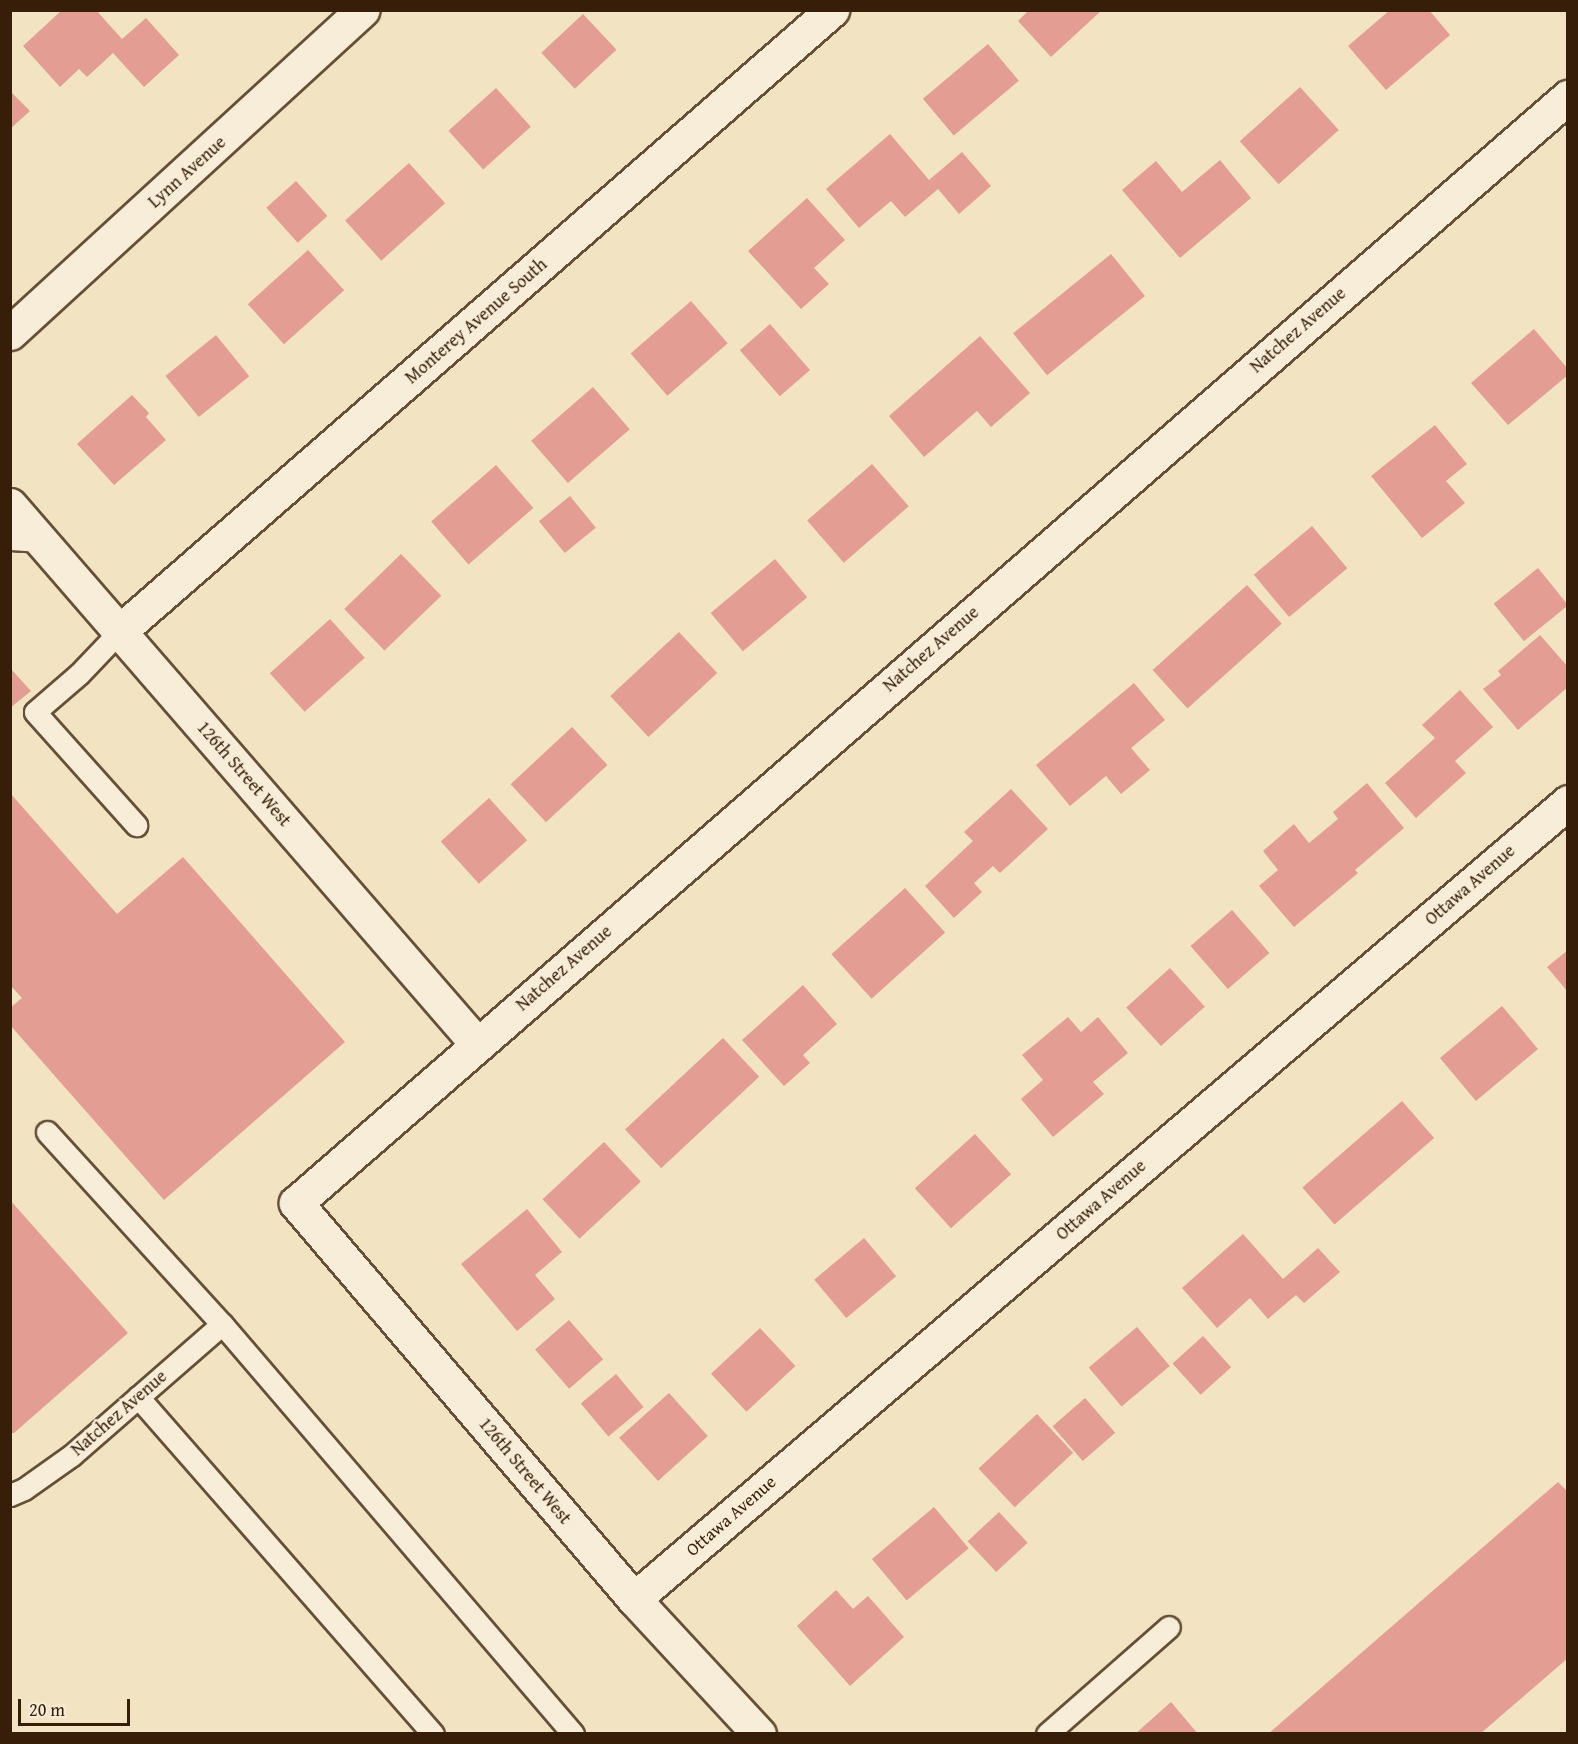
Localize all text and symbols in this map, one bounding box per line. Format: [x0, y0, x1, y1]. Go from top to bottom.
street label: Lynn Avenue [144, 131, 230, 213]
street label: Monterey Avenue South [401, 254, 551, 388]
street label: Natchez Avenue [1246, 282, 1350, 378]
street label: Natchez Avenue [879, 601, 983, 697]
street label: 126th Street West [192, 717, 296, 831]
street label: Ottawa Avenue [1421, 840, 1519, 930]
street label: Natchez Avenue [512, 920, 616, 1016]
street label: Ottawa Avenue [1052, 1155, 1150, 1245]
street label: Natchez Avenue [67, 1365, 171, 1461]
street label: 126th Street West [474, 1413, 576, 1529]
street label: Ottawa Avenue [682, 1471, 780, 1561]
scale bar [21, 1687, 134, 1725]
text: 20 m [29, 1696, 65, 1723]

